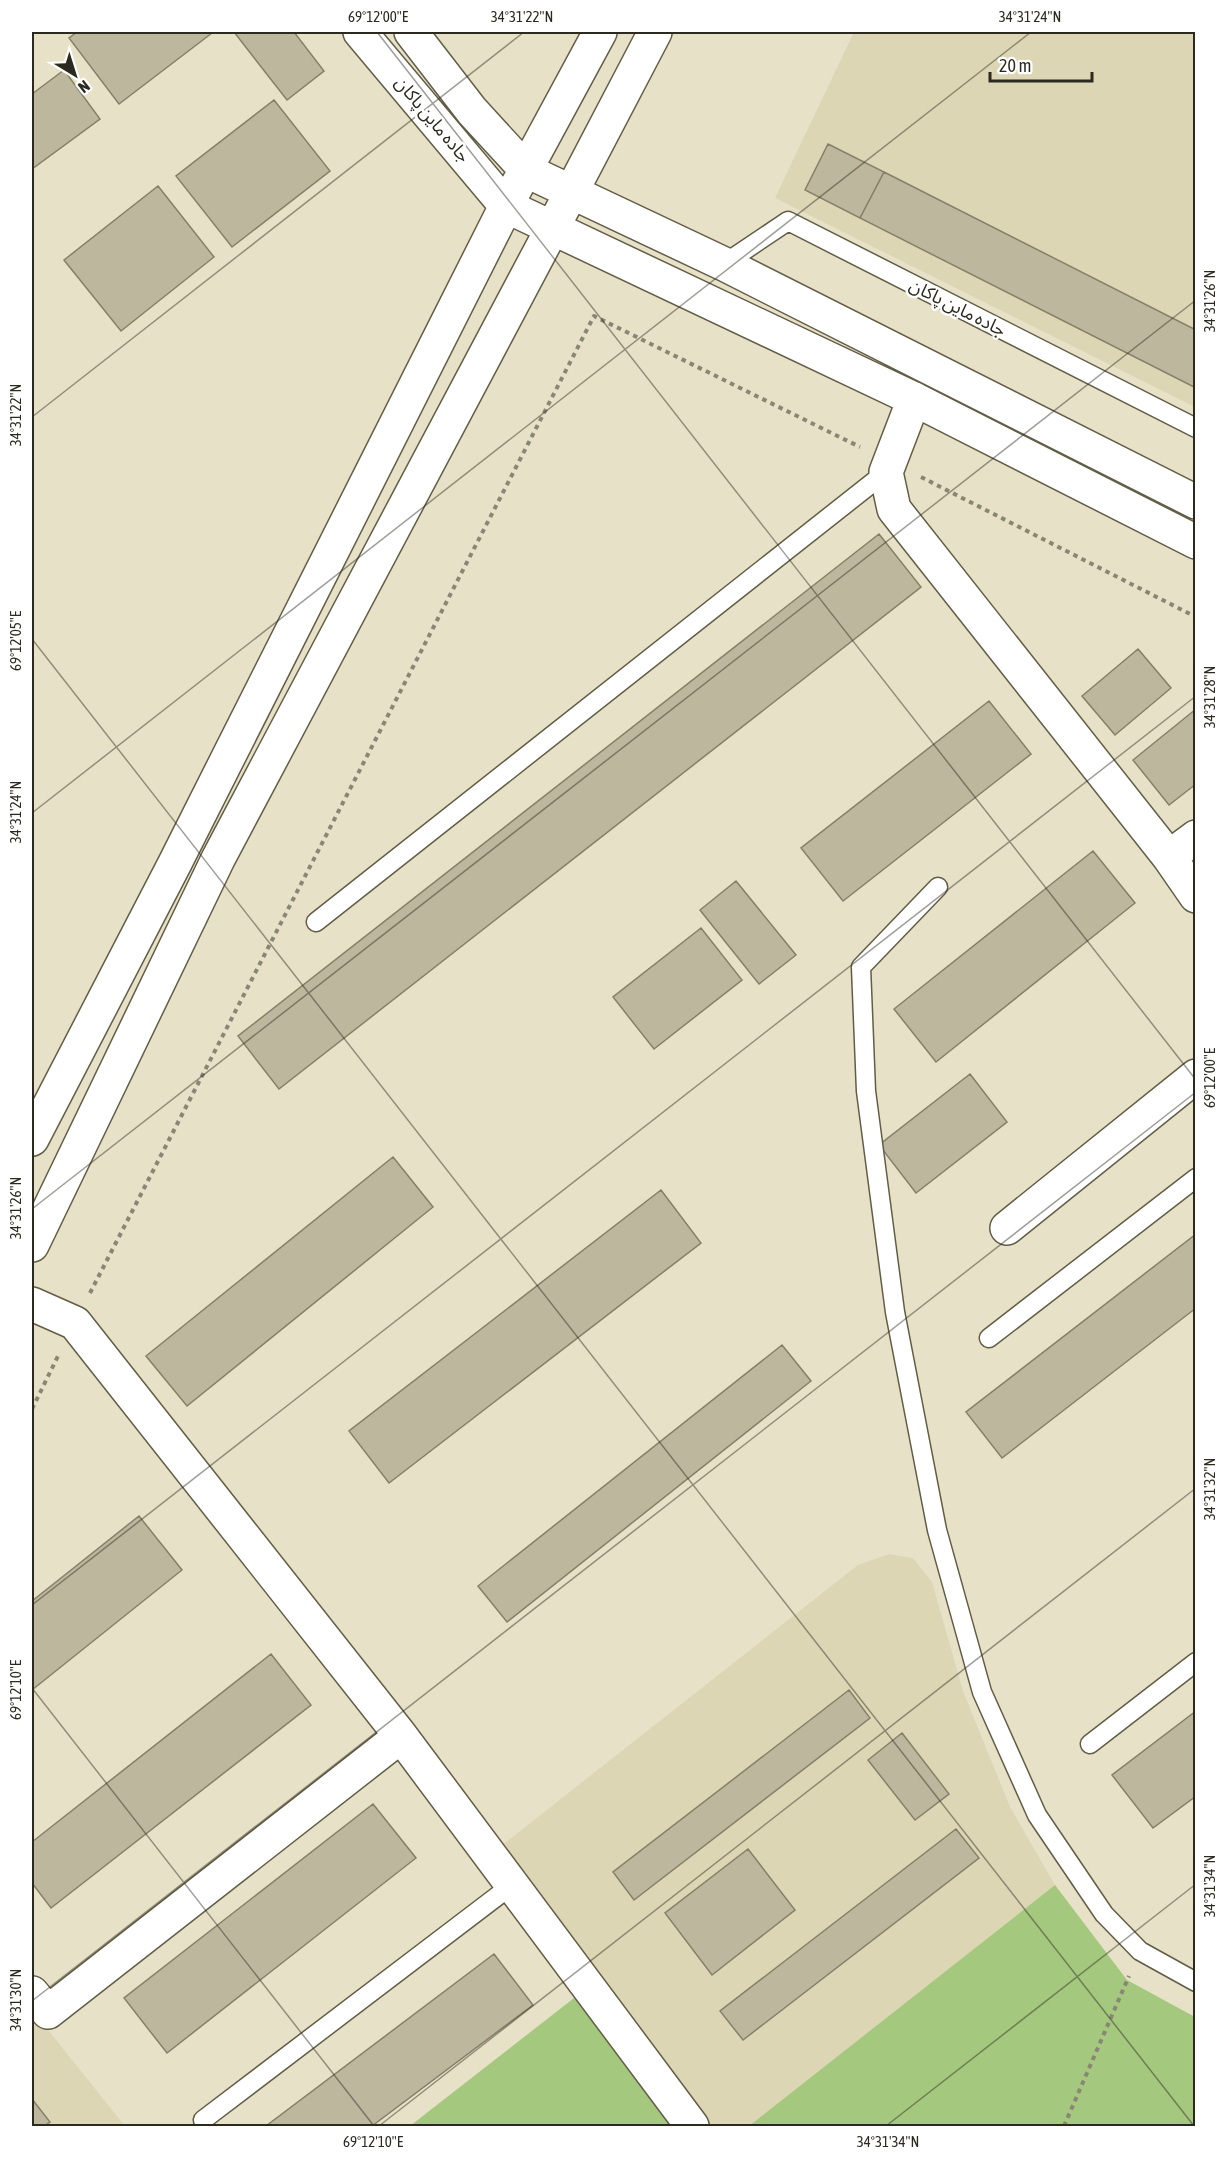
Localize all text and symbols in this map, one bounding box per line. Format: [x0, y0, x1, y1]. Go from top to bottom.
text: 69°12'00"E [348, 8, 409, 25]
text: 34°31'22"N [491, 8, 553, 25]
text: 34°31'24"N [999, 8, 1061, 25]
north arrow [45, 45, 105, 105]
scale bar [990, 45, 1092, 83]
text: 20 m [999, 55, 1031, 76]
street label: جاده ماین پاکان [390, 72, 475, 167]
text: N [75, 77, 94, 97]
text: 34°31'26"N [1201, 270, 1218, 332]
street label: جاده ماین پاکان [906, 274, 1010, 341]
text: 34°31'22"N [7, 384, 24, 446]
text: 69°12'05"E [7, 610, 24, 671]
text: 34°31'28"N [1201, 666, 1218, 728]
text: 34°31'24"N [7, 781, 24, 843]
text: 69°12'00"E [1201, 1047, 1218, 1108]
text: 34°31'26"N [7, 1177, 24, 1239]
text: 34°31'32"N [1201, 1458, 1218, 1520]
text: 69°12'10"E [7, 1659, 24, 1720]
text: 34°31'34"N [1201, 1855, 1218, 1917]
text: 34°31'30"N [7, 1969, 24, 2031]
text: 69°12'10"E [343, 2133, 404, 2150]
text: 34°31'34"N [857, 2133, 919, 2150]

